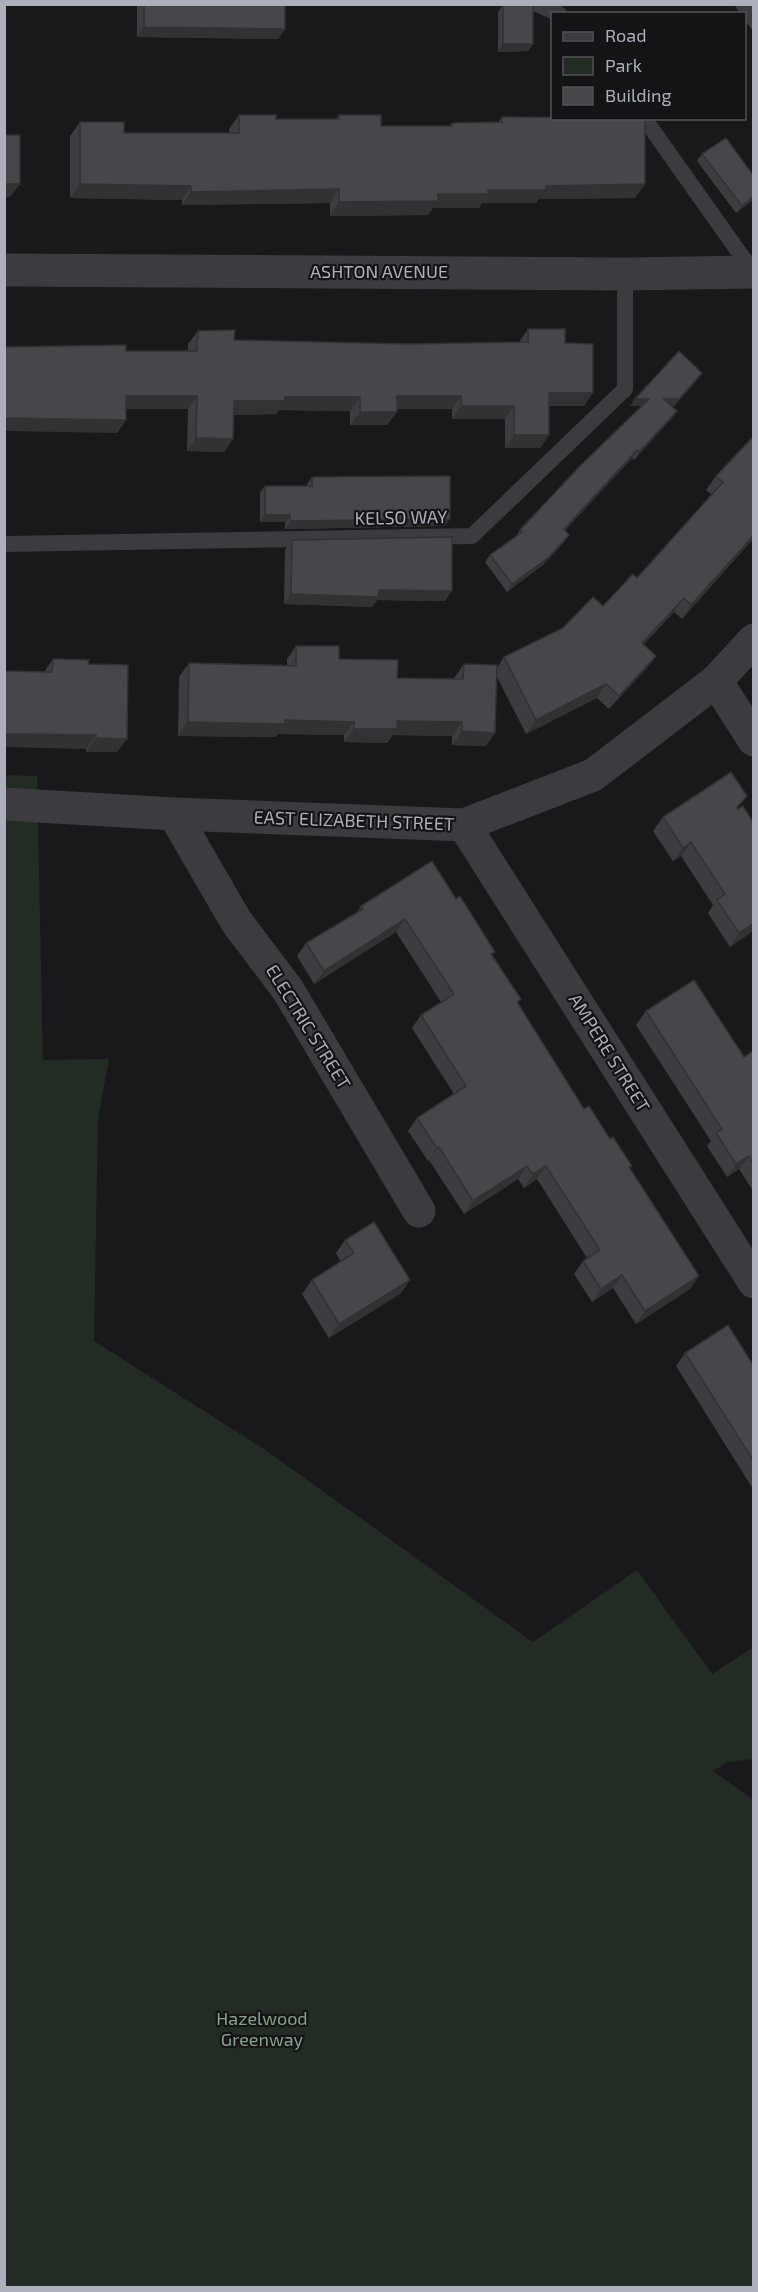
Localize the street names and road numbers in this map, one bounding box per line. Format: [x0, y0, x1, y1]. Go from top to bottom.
street label: ASHTON AVENUE [310, 260, 448, 282]
street label: KELSO WAY [354, 505, 448, 529]
street label: EAST ELIZABETH STREET [253, 806, 455, 835]
street label: ELECTRIC STREET [262, 960, 356, 1093]
street label: AMPERE STREET [565, 989, 655, 1116]

